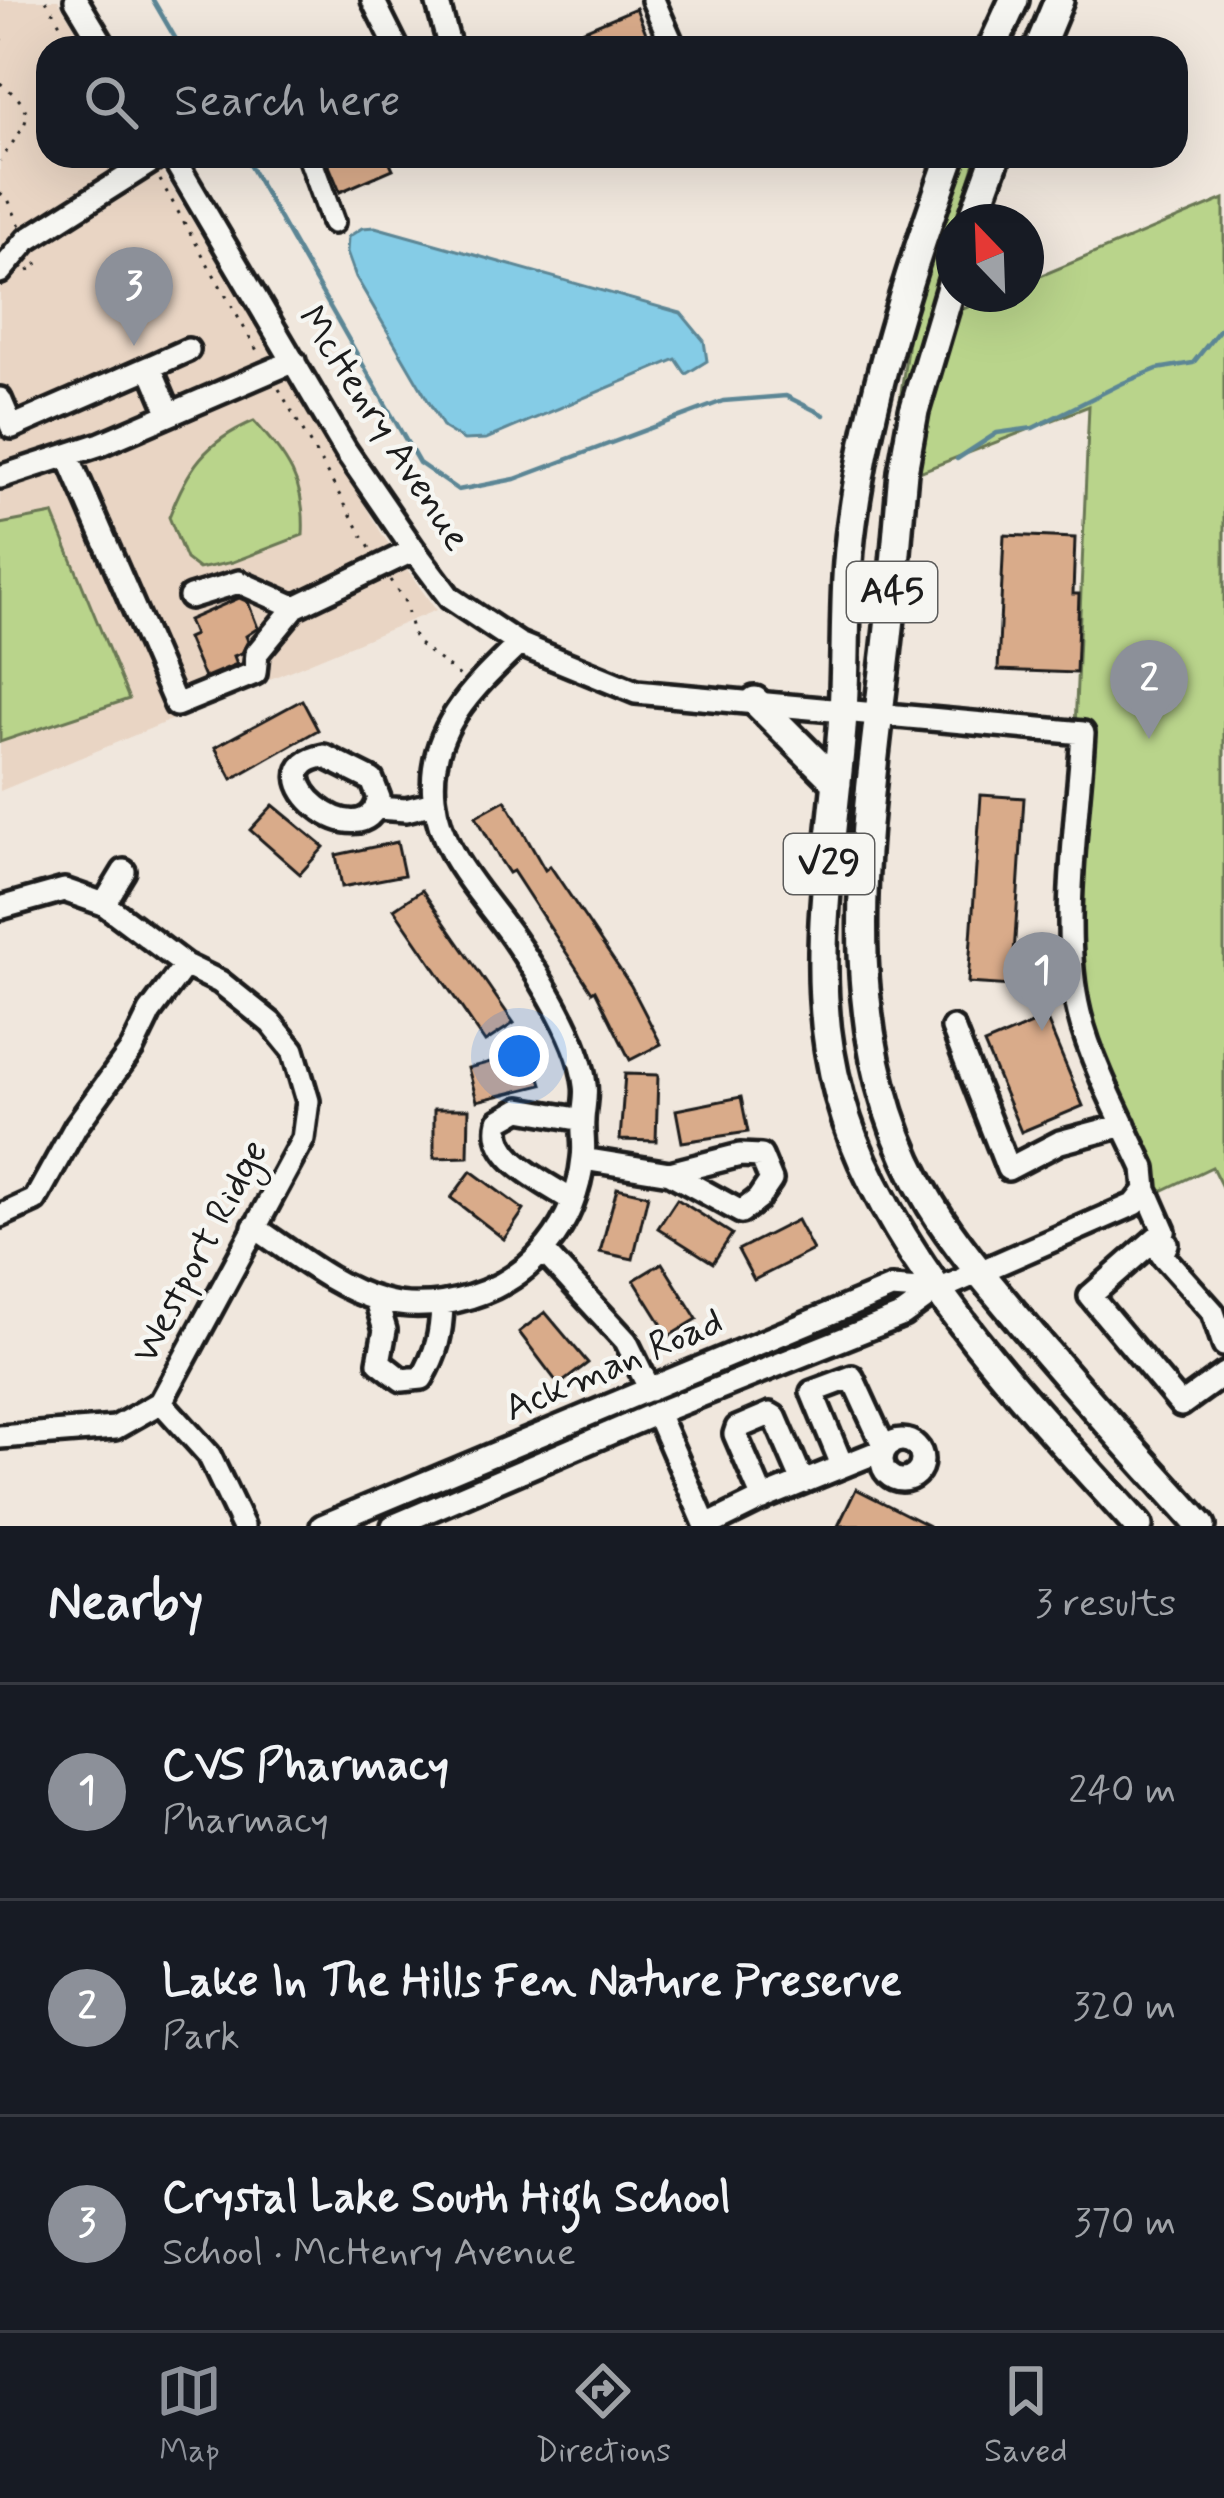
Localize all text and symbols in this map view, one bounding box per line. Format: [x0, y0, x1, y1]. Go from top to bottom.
search box [36, 36, 1188, 168]
icon: search [78, 69, 144, 135]
text: Search here [174, 73, 401, 132]
north arrow [936, 204, 1044, 312]
pin: 3 [95, 247, 173, 346]
street label: McHenry Avenue [285, 297, 481, 561]
road number: A45 [847, 562, 937, 622]
pin: 2 [1110, 640, 1188, 739]
road number: V29 [784, 834, 874, 894]
pin: 1 [1003, 932, 1081, 1031]
your location [489, 1026, 549, 1086]
street label: Westport Ridge [121, 1131, 284, 1374]
street label: Ackman Road [497, 1297, 731, 1435]
text: Nearby [48, 1571, 203, 1637]
text: 3 results [1035, 1579, 1176, 1630]
text: CVS Pharmacy [162, 1737, 449, 1796]
text: 1 [78, 1766, 96, 1817]
text: 240 m [1068, 1766, 1176, 1817]
text: Pharmacy [162, 1796, 329, 1847]
text: Lake In The Hills Fen Nature Preserve [162, 1953, 902, 2012]
text: 2 [77, 1982, 97, 2033]
text: 320 m [1073, 1982, 1176, 2033]
text: Park [162, 2012, 240, 2063]
text: Crystal Lake South High School [162, 2169, 731, 2228]
text: 3 [78, 2198, 96, 2249]
text: 370 m [1074, 2198, 1176, 2249]
text: School · McHenry Avenue [162, 2228, 576, 2279]
tab: Map [156, 2358, 222, 2474]
tab: Directions [535, 2358, 671, 2474]
tab: Saved [984, 2358, 1068, 2474]

